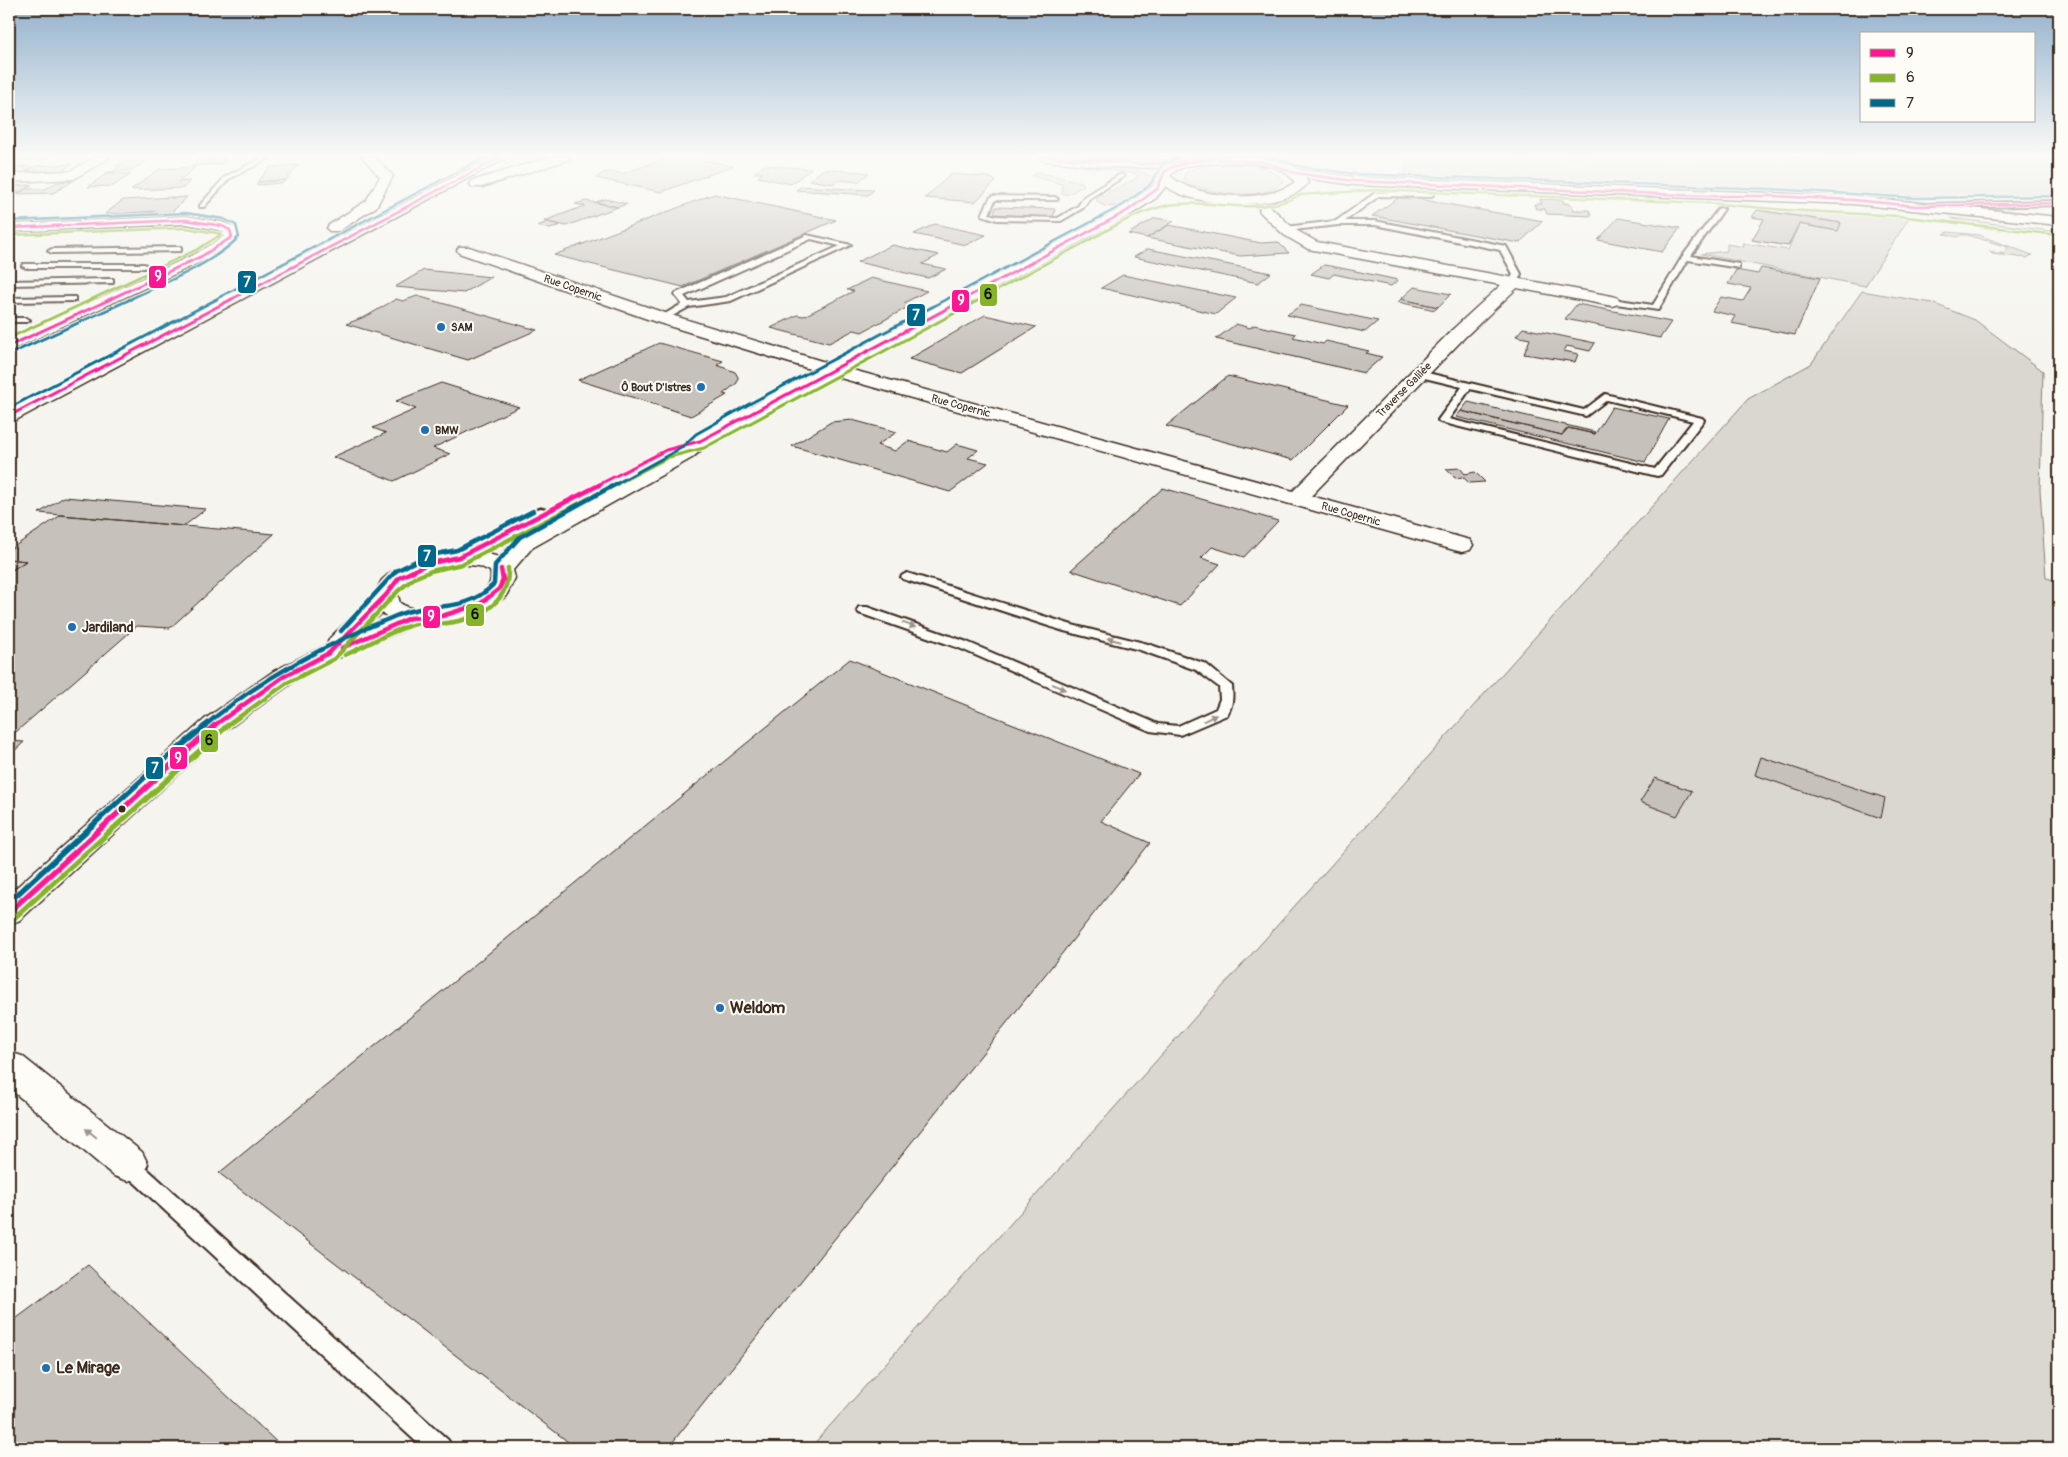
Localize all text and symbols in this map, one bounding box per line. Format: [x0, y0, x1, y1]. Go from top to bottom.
legend [1860, 32, 2036, 122]
text: 9 [1906, 44, 1914, 63]
text: 6 [1906, 68, 1915, 87]
text: 7 [1906, 94, 1914, 113]
line badge: 9 [148, 265, 167, 289]
text: 9 [154, 268, 162, 285]
line badge: 7 [237, 270, 257, 294]
street label: Rue Copernic [542, 272, 604, 304]
text: 7 [243, 274, 251, 291]
line badge: 6 [979, 283, 998, 307]
text: 6 [984, 286, 992, 303]
line badge: 9 [951, 289, 970, 313]
text: 9 [957, 292, 965, 309]
line badge: 7 [906, 303, 926, 327]
text: 7 [912, 307, 920, 324]
marker: SAM [435, 321, 447, 333]
place label: SAM [451, 321, 473, 334]
street label: Traverse Galilée [1374, 359, 1435, 420]
place label: Ô Bout D'Istres [621, 380, 691, 394]
marker: Ô Bout D'Istres [695, 381, 707, 393]
street label: Rue Copernic [930, 392, 992, 420]
marker: BMW [419, 424, 431, 436]
place label: BMW [435, 424, 459, 437]
street label: Rue Copernic [1320, 499, 1382, 529]
line badge: 7 [417, 544, 437, 568]
text: 7 [423, 548, 431, 565]
line badge: 6 [465, 603, 485, 627]
line badge: 9 [422, 605, 441, 629]
text: 6 [471, 606, 479, 623]
text: 9 [427, 608, 435, 625]
place label: Jardiland [82, 619, 134, 636]
marker: Jardiland [66, 621, 78, 633]
one-way arrow [902, 621, 917, 629]
one-way arrow [1106, 636, 1121, 644]
one-way arrow [1052, 684, 1066, 692]
one-way arrow [1203, 714, 1218, 722]
line badge: 6 [200, 729, 219, 753]
text: 6 [205, 732, 213, 749]
line badge: 9 [169, 746, 188, 770]
text: 9 [174, 750, 182, 767]
line badge: 7 [145, 756, 164, 780]
text: 7 [151, 760, 159, 777]
unlabelled marker [117, 804, 127, 814]
place label: Weldom [730, 998, 785, 1018]
marker: Weldom [714, 1002, 726, 1014]
one-way arrow [84, 1128, 97, 1139]
place label: Le Mirage [56, 1358, 121, 1378]
marker: Le Mirage [40, 1362, 52, 1374]

